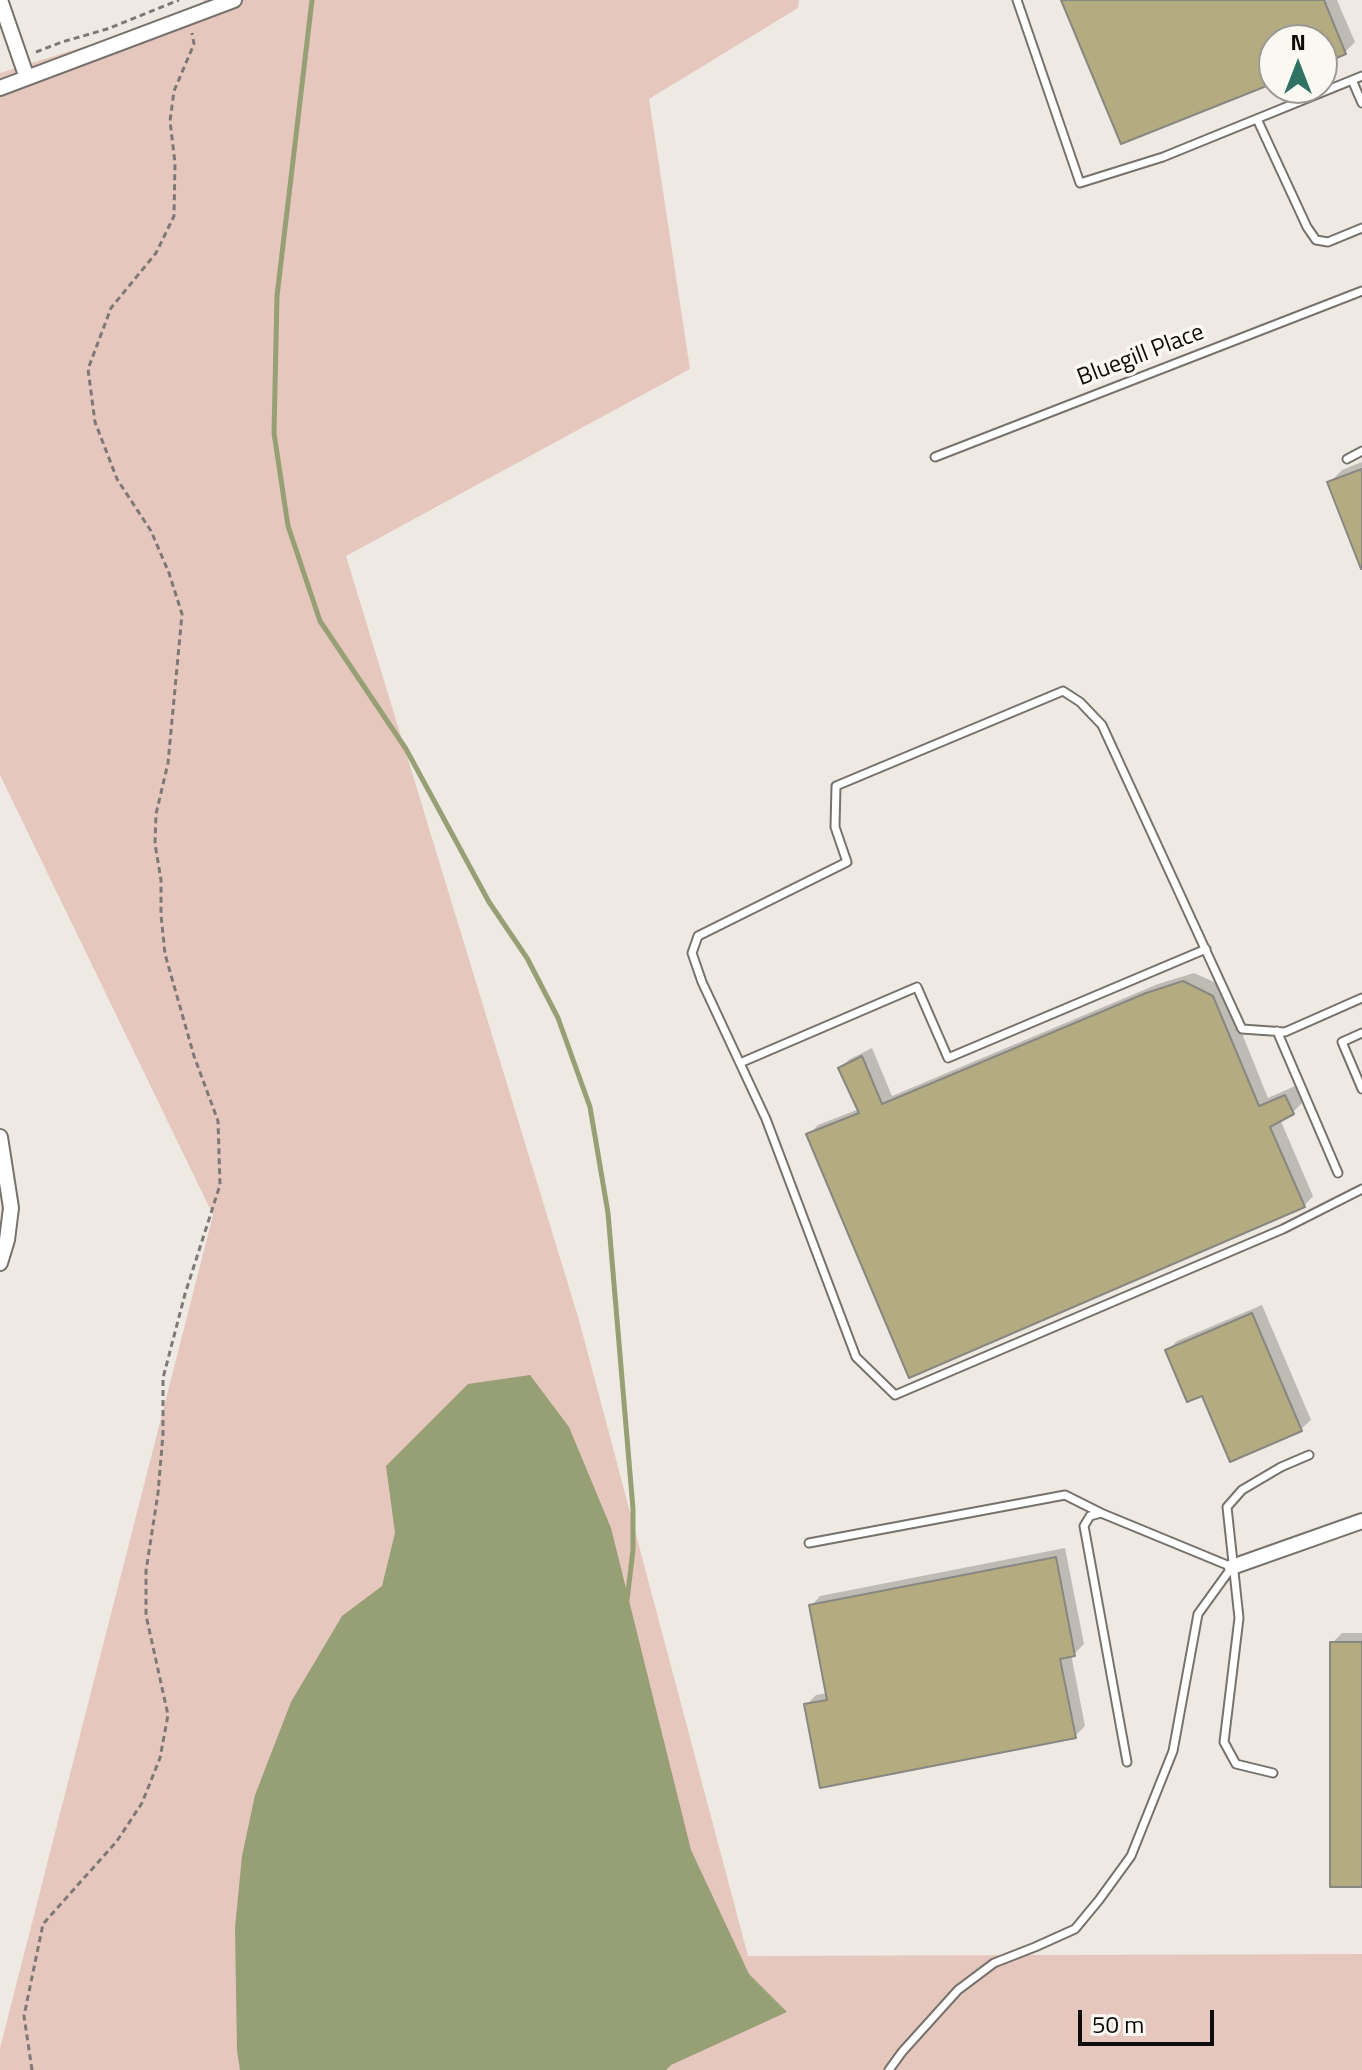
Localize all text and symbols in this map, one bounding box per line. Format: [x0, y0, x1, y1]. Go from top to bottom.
north arrow [1258, 24, 1338, 104]
text: N [1290, 25, 1306, 59]
street label: Bluegill Place [1074, 319, 1208, 393]
scale bar [1082, 1994, 1218, 2044]
text: 50 m [1092, 2006, 1144, 2042]

